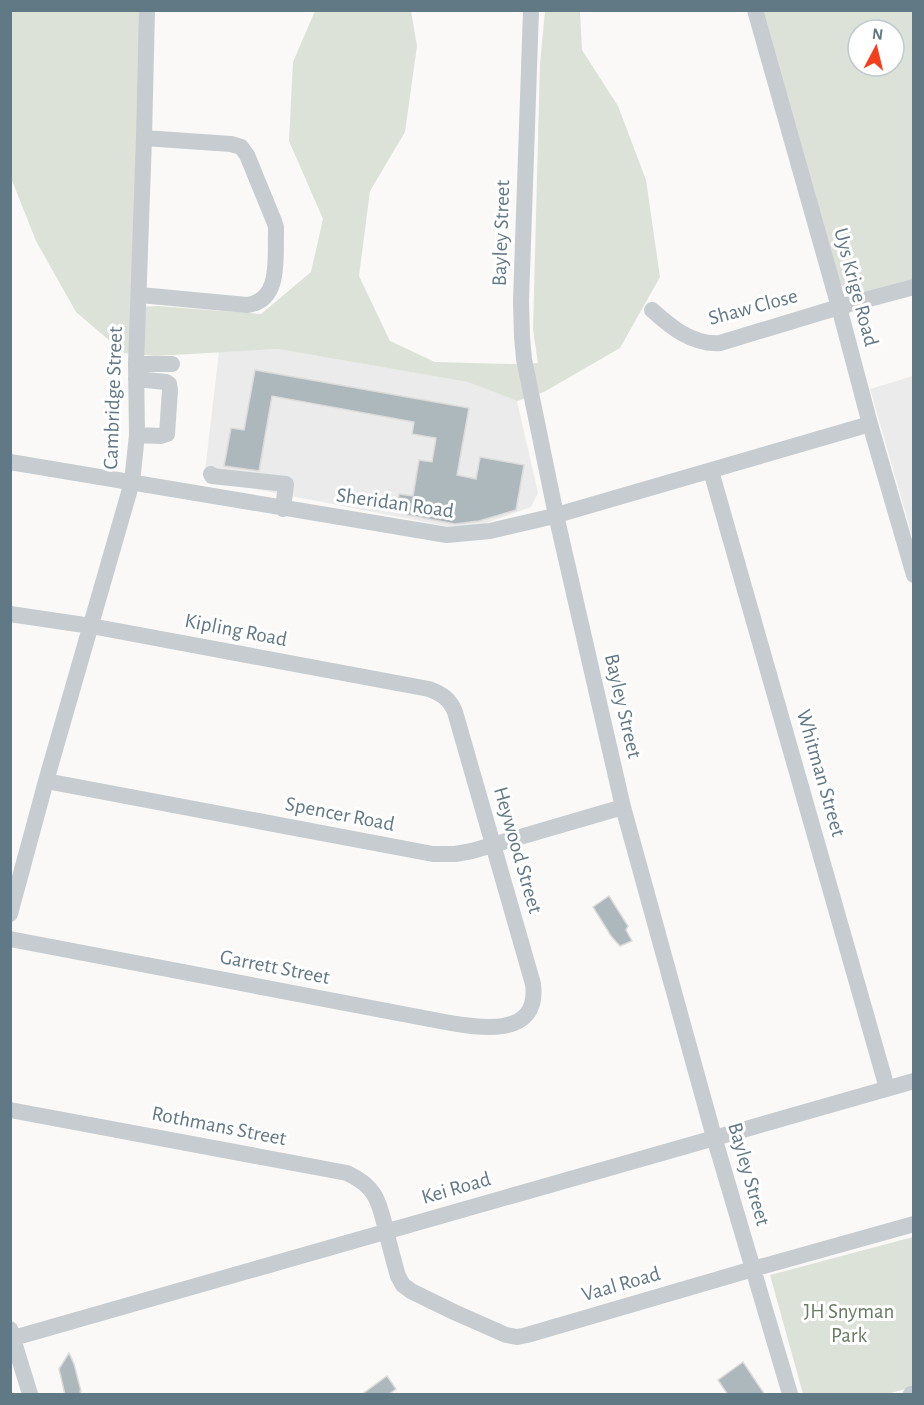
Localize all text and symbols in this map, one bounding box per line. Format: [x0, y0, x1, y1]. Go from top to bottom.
north arrow [846, 18, 906, 78]
text: N [871, 25, 884, 43]
street label: Bayley Street [489, 179, 513, 287]
street label: Uys Krige Road [830, 226, 882, 349]
street label: Shaw Close [706, 285, 800, 329]
street label: Cambridge Street [100, 326, 126, 470]
street label: Sheridan Road [335, 484, 455, 522]
street label: Kipling Road [183, 610, 289, 650]
street label: Bayley Street [601, 652, 645, 760]
street label: Whitman Street [793, 707, 849, 839]
street label: Heywood Street [490, 784, 546, 916]
street label: Spencer Road [284, 793, 397, 835]
street label: Garrett Street [218, 946, 332, 988]
street label: Rothmans Street [150, 1103, 288, 1149]
street label: Bayley Street [724, 1120, 774, 1228]
street label: Kei Road [419, 1168, 493, 1208]
street label: Vaal Road [579, 1263, 663, 1305]
park label: JH Snyman Park [804, 1301, 894, 1346]

